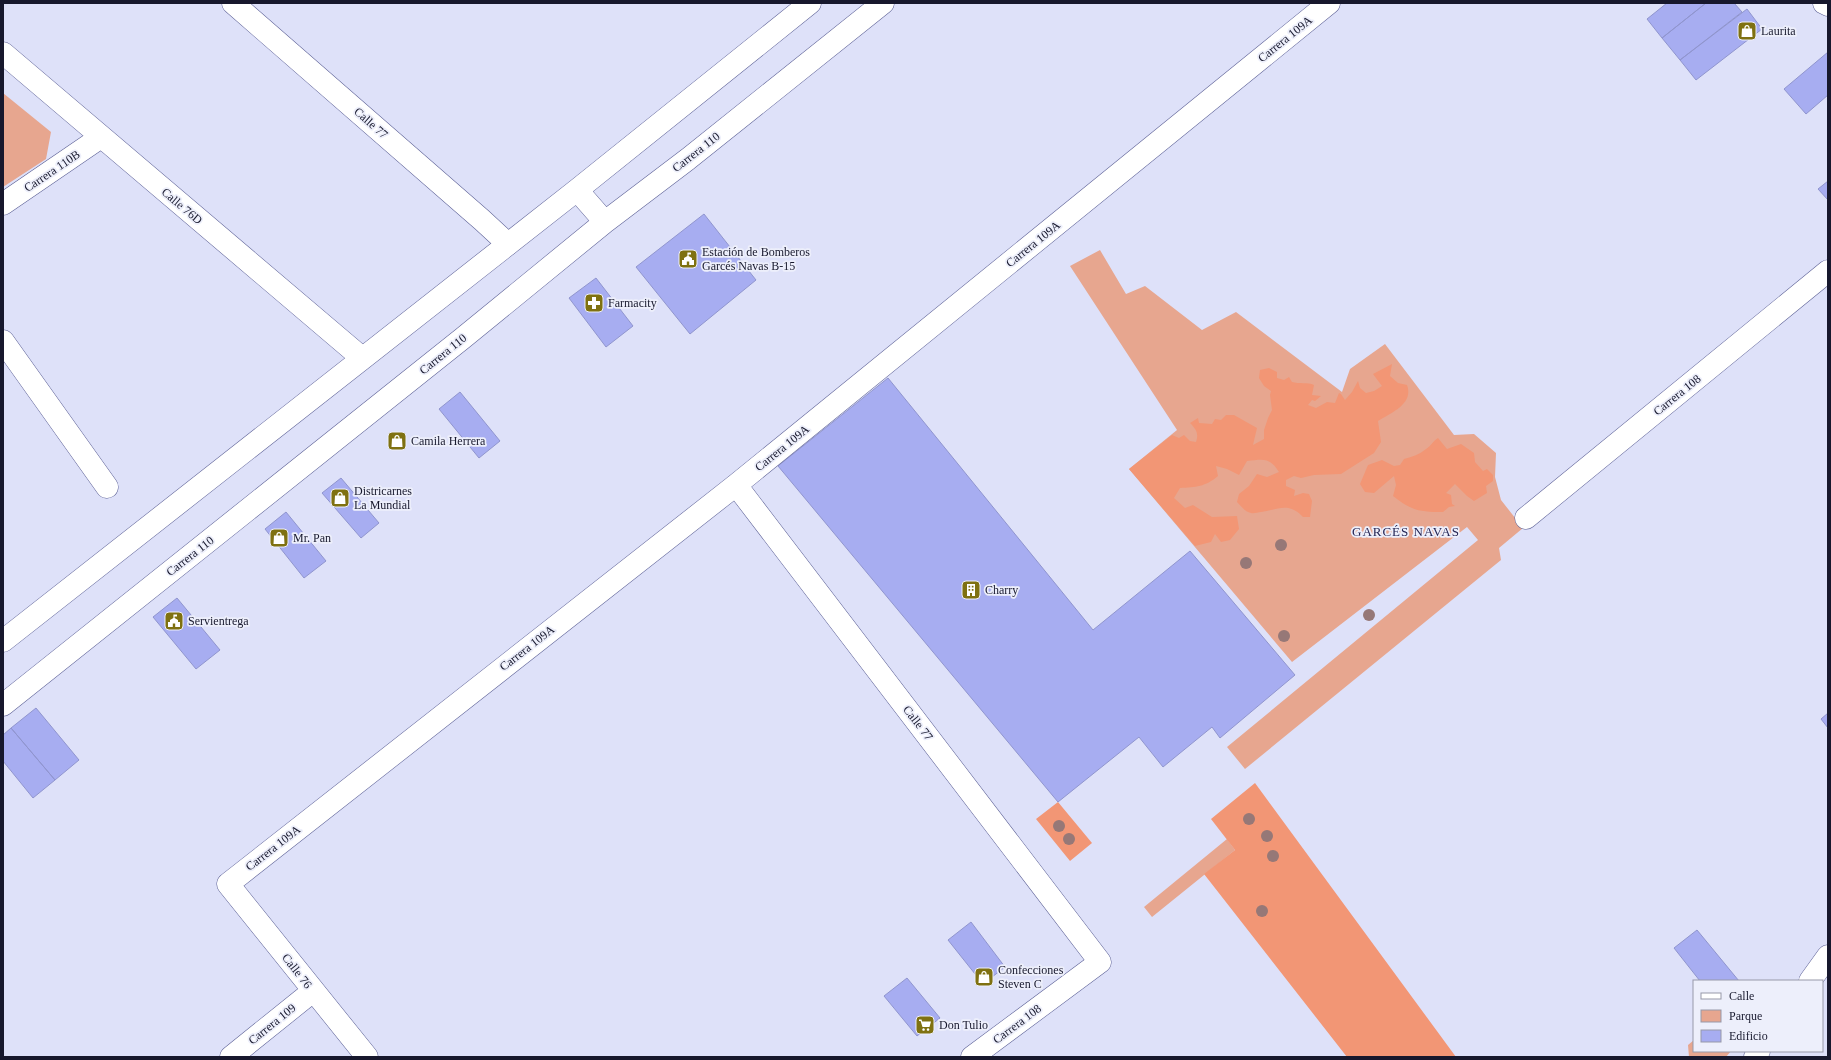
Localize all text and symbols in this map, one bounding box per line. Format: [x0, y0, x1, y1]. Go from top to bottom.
street label: Carrera 109A [1255, 13, 1315, 65]
shop icon: Laurita [1736, 20, 1758, 42]
place label: Laurita [1761, 24, 1796, 38]
street label: Calle 77 [351, 104, 391, 142]
street label: Carrera 110 [669, 129, 723, 175]
street label: Carrera 110B [21, 147, 83, 195]
street label: Calle 76D [159, 185, 206, 227]
street label: Carrera 109A [1003, 218, 1063, 270]
place label: Estación de Bomberos Garcés Navas B-15 [702, 245, 810, 273]
public building icon: Estación de Bomberos Garcés Navas B-15 [677, 248, 699, 270]
pharmacy icon: Farmacity [583, 292, 605, 314]
place label: Farmacity [608, 296, 657, 310]
street label: Carrera 110 [417, 331, 469, 377]
street label: Carrera 108 [1650, 372, 1704, 418]
street label: Carrera 109A [752, 422, 812, 474]
shop icon: Camila Herrera [386, 430, 408, 452]
place label: Camila Herrera [411, 434, 486, 448]
place label: Districarnes La Mundial [354, 484, 412, 512]
shop icon: Districarnes La Mundial [329, 487, 351, 509]
district label: GARCÉS NAVAS [1352, 524, 1460, 539]
shop icon: Mr. Pan [268, 527, 290, 549]
place label: Mr. Pan [293, 531, 331, 545]
street label: Carrera 110 [163, 533, 217, 579]
building icon: Charry [960, 579, 982, 601]
place label: Charry [985, 583, 1018, 597]
public building icon: Servientrega [163, 610, 185, 632]
place label: Servientrega [188, 614, 249, 628]
street label: Carrera 109A [497, 622, 557, 674]
street label: Calle 77 [900, 703, 936, 743]
street label: Carrera 109A [243, 822, 303, 874]
street label: Calle 76 [279, 951, 315, 991]
place label: Confecciones Steven C [998, 963, 1064, 991]
shop icon: Confecciones Steven C [973, 966, 995, 988]
legend [1693, 980, 1823, 1052]
text: Calle [1729, 989, 1754, 1003]
street label: Carrera 109 [245, 1001, 299, 1047]
street label: Carrera 108 [990, 1001, 1044, 1047]
text: Parque [1729, 1009, 1762, 1023]
supermarket icon: Don Tulio [914, 1014, 936, 1036]
place label: Don Tulio [939, 1018, 988, 1032]
text: Edificio [1729, 1029, 1768, 1043]

